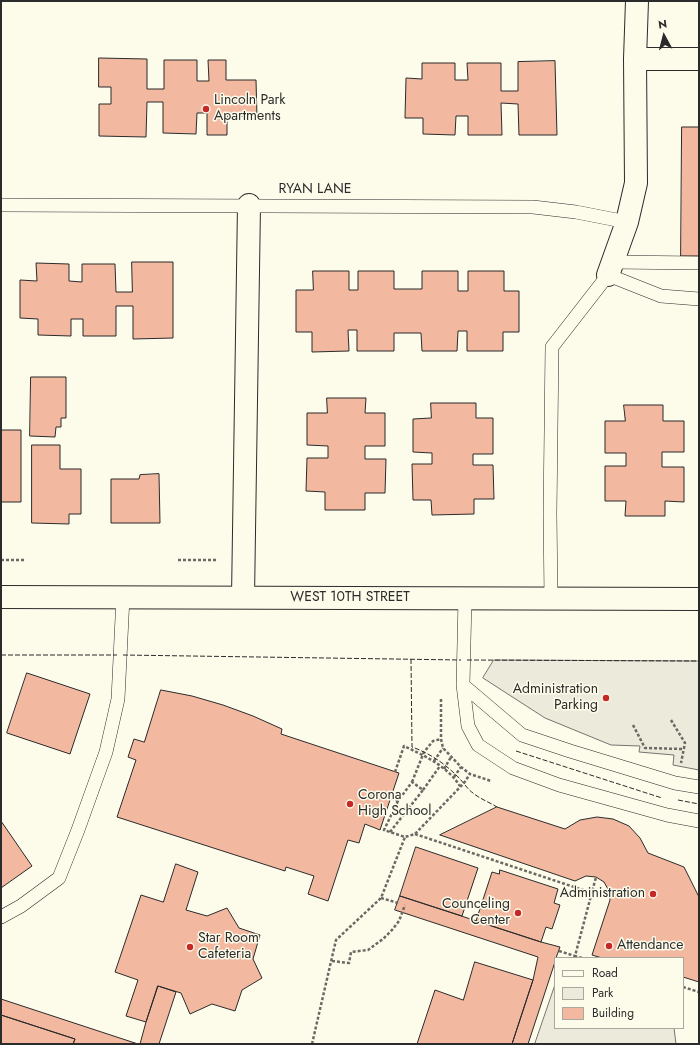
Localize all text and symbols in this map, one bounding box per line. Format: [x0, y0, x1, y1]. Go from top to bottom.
north arrow [644, 16, 684, 56]
text: N [657, 16, 668, 33]
place label: Lincoln Park Apartments [214, 93, 285, 126]
marker: Lincoln Park Apartments [201, 104, 211, 114]
street label: RYAN LANE [278, 182, 352, 198]
street label: WEST 10TH STREET [290, 590, 410, 606]
place label: Administration Parking [513, 682, 598, 714]
marker: Administration Parking [601, 693, 611, 703]
place label: Corona High School [358, 788, 431, 820]
marker: Corona High School [345, 799, 355, 809]
place label: Administration [560, 886, 645, 902]
marker: Administration [648, 889, 658, 899]
place label: Counceling Center [442, 897, 510, 930]
marker: Counceling Center [513, 908, 523, 918]
place label: Star Room Cafeteria [198, 931, 259, 964]
place label: Attendance [617, 938, 683, 954]
marker: Attendance [604, 941, 614, 951]
marker: Star Room Cafeteria [185, 942, 195, 952]
legend [554, 957, 684, 1029]
text: Road [592, 964, 618, 982]
text: Park [592, 984, 613, 1002]
text: Building [592, 1004, 634, 1022]

